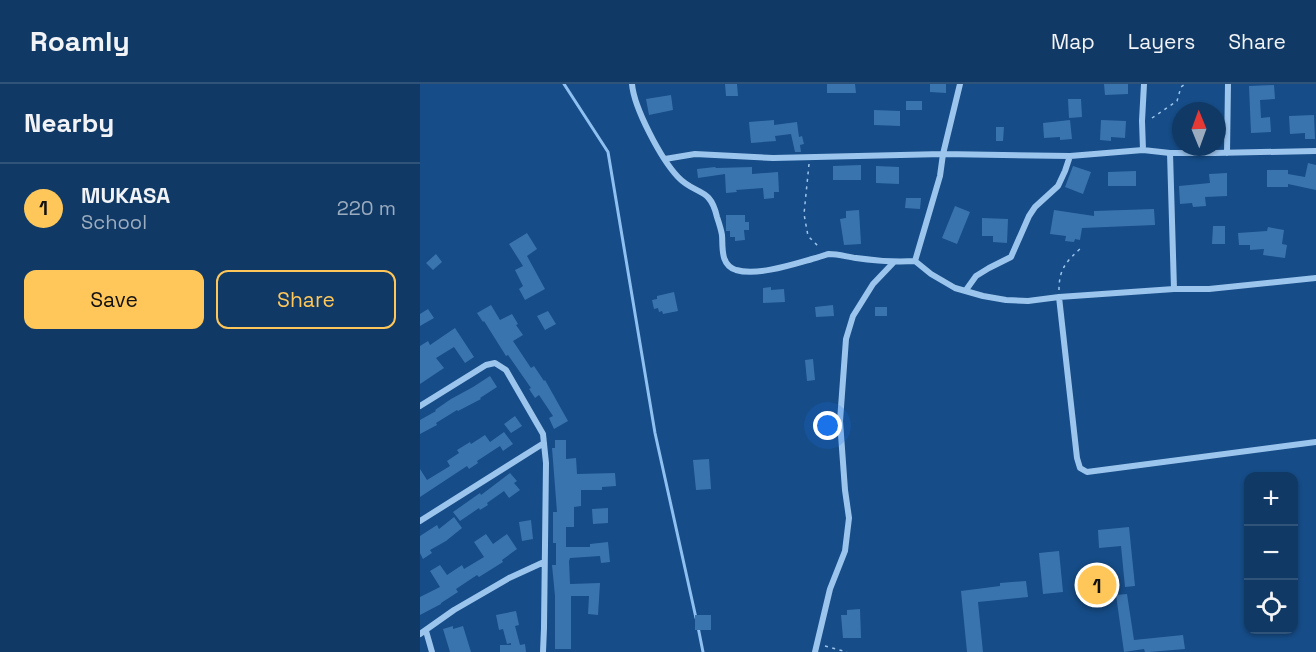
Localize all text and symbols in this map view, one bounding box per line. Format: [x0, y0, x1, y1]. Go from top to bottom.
text: Roamly [30, 23, 130, 59]
text: Map [1051, 28, 1095, 55]
text: Layers [1128, 28, 1195, 55]
text: Share [1228, 28, 1286, 55]
north arrow [1172, 102, 1226, 156]
text: Nearby [24, 106, 114, 140]
text: MUKASA [81, 181, 170, 209]
text: 1 [39, 195, 48, 221]
text: 220 m [337, 195, 396, 221]
text: School [81, 209, 147, 235]
button: Save [24, 270, 204, 329]
button: Share [216, 270, 396, 329]
your location [813, 411, 842, 440]
map controls [1244, 472, 1298, 634]
button: + [1244, 472, 1298, 526]
button: − [1244, 526, 1298, 580]
pin: 1 [1078, 562, 1116, 608]
button: locate [1244, 580, 1298, 634]

